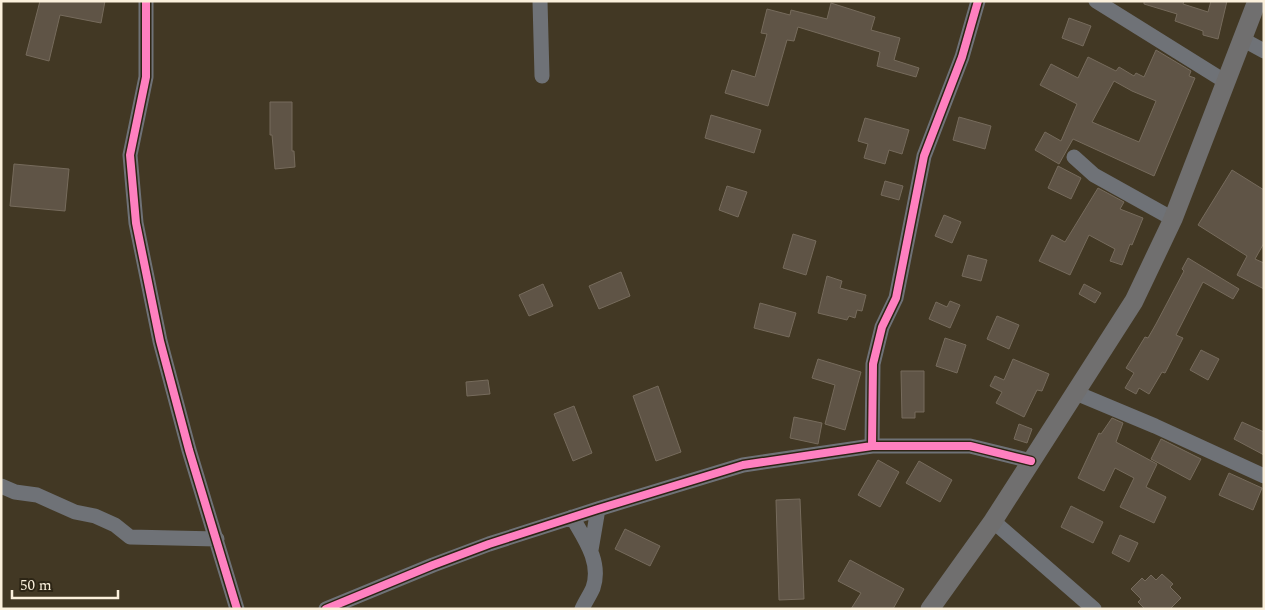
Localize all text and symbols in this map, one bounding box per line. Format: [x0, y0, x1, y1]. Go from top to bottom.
scale bar [12, 568, 119, 600]
text: 50 m [20, 574, 52, 597]

